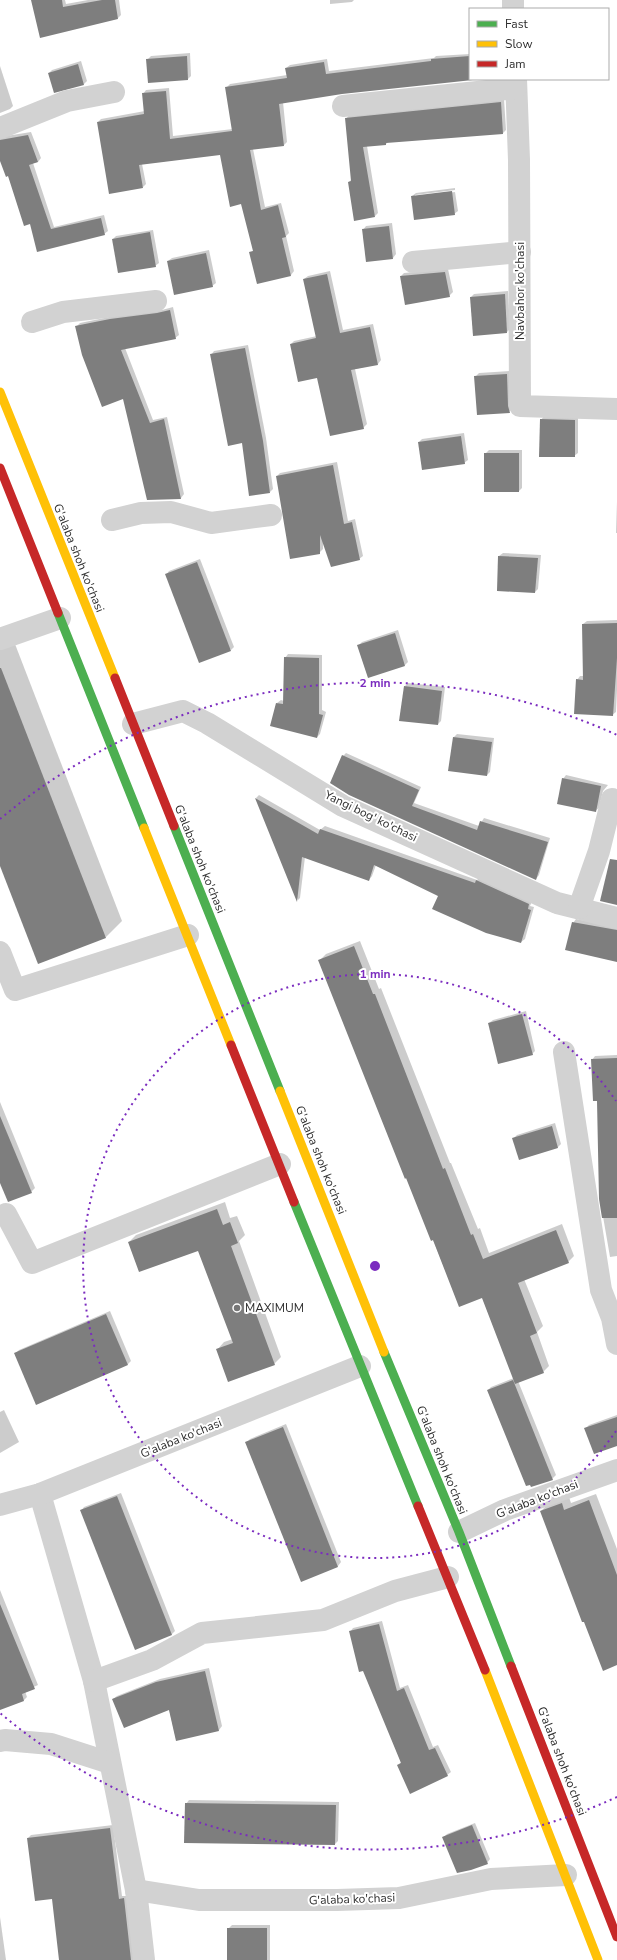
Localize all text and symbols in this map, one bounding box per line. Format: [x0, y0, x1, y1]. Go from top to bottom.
legend [469, 8, 609, 80]
text: Fast [505, 16, 528, 32]
text: Slow [505, 36, 533, 52]
text: Jam [504, 56, 526, 72]
street label: Navbahor ko'chasi [512, 242, 528, 340]
street label: G'alaba shoh ko'chasi [50, 501, 108, 615]
text: 2 min [359, 675, 391, 691]
street label: Yangi bog' ko'chasi [321, 786, 420, 845]
street label: G'alaba shoh ko'chasi [171, 802, 229, 916]
text: 1 min [359, 966, 391, 982]
street label: G'alaba shoh ko'chasi [292, 1103, 350, 1217]
centre of rings [368, 1259, 382, 1273]
place label: MAXIMUM [245, 1300, 304, 1316]
marker: MAXIMUM [232, 1303, 242, 1313]
street label: G'alaba shoh ko'chasi [413, 1403, 471, 1517]
street label: G'alaba ko'chasi [138, 1414, 224, 1462]
street label: G'alaba ko'chasi [494, 1476, 580, 1522]
street label: G'alaba shoh ko'chasi [534, 1704, 590, 1818]
street label: G'alaba ko'chasi [308, 1889, 396, 1909]

